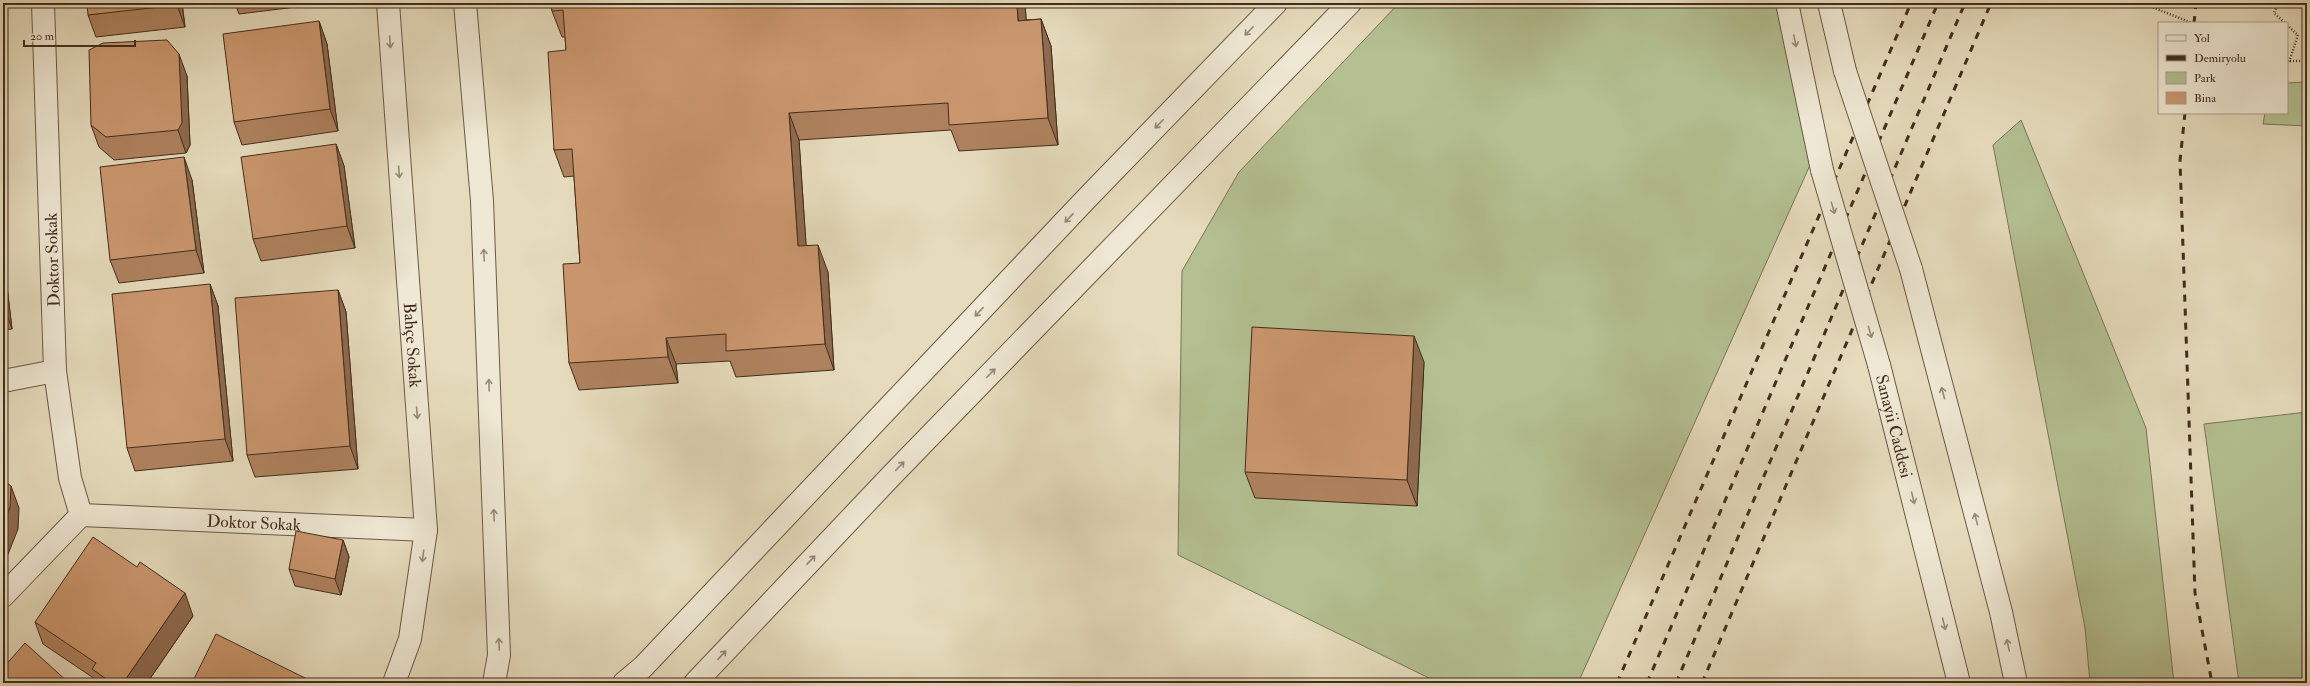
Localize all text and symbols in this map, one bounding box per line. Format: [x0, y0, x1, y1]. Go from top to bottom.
scale bar [24, 22, 135, 48]
legend [2158, 22, 2288, 114]
one-way arrow [1244, 26, 1254, 36]
text: 20 m [30, 29, 55, 44]
text: Yol [2194, 31, 2210, 46]
one-way arrow [1792, 34, 1800, 47]
one-way arrow [387, 35, 394, 48]
text: Demiryolu [2194, 51, 2246, 66]
text: Park [2194, 71, 2216, 86]
text: Bina [2194, 91, 2217, 106]
one-way arrow [1154, 119, 1164, 129]
one-way arrow [396, 165, 403, 178]
one-way arrow [1830, 201, 1837, 214]
street label: Doktor Sokak [40, 213, 65, 307]
one-way arrow [1064, 213, 1073, 223]
one-way arrow [481, 249, 488, 262]
street label: Bahçe Sokak [399, 302, 426, 388]
one-way arrow [974, 307, 984, 317]
one-way arrow [1867, 326, 1874, 339]
one-way arrow [986, 368, 996, 378]
street label: Sanayii Caddesi [1871, 372, 1917, 481]
one-way arrow [485, 379, 493, 392]
one-way arrow [1939, 387, 1946, 400]
one-way arrow [414, 406, 421, 419]
one-way arrow [895, 461, 905, 471]
one-way arrow [1909, 491, 1917, 504]
one-way arrow [490, 509, 498, 522]
street label: Doktor Sokak [206, 510, 301, 536]
one-way arrow [1972, 513, 1979, 526]
one-way arrow [419, 549, 427, 562]
one-way arrow [806, 555, 816, 565]
one-way arrow [1941, 617, 1948, 630]
one-way arrow [495, 638, 503, 651]
one-way arrow [2003, 639, 2011, 652]
one-way arrow [717, 650, 726, 660]

